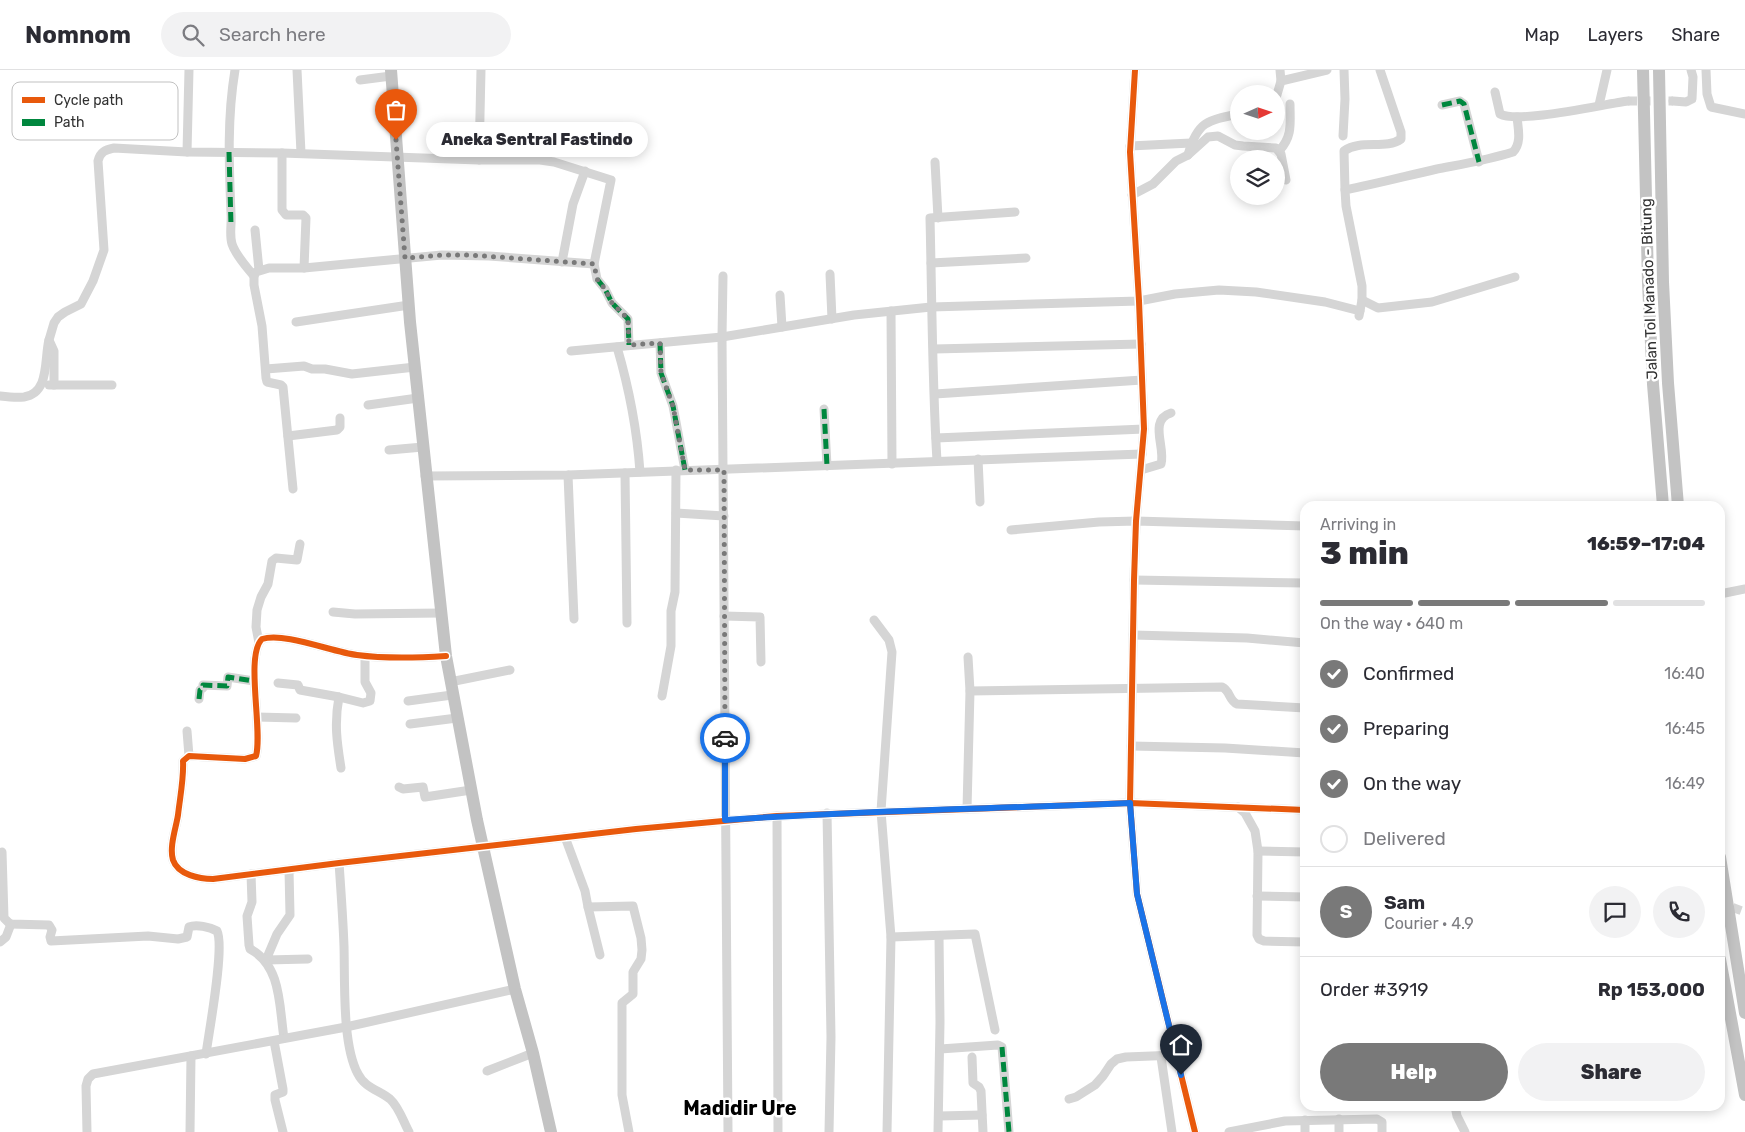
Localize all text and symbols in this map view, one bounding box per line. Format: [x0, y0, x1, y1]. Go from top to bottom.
search box [161, 12, 511, 57]
text: Nomnom [25, 21, 131, 49]
icon: search [179, 21, 207, 49]
text: Search here [219, 23, 326, 46]
text: Map [1525, 24, 1560, 46]
text: Layers [1588, 24, 1643, 46]
text: Share [1671, 24, 1720, 46]
legend [12, 82, 178, 140]
north arrow [1230, 85, 1285, 140]
map controls [1230, 85, 1285, 205]
pin [375, 89, 417, 140]
text: Cycle path [54, 92, 123, 109]
icon: bag [382, 96, 410, 124]
text: Path [54, 114, 85, 131]
callout: Aneka Sentral Fastindo [426, 122, 648, 158]
text: Aneka Sentral Fastindo [441, 130, 633, 149]
button: layers [1230, 150, 1285, 205]
street label: Jalan Tol Manado - Bitung [1637, 198, 1661, 380]
text: Arriving in [1320, 515, 1396, 534]
text: 16:59–17:04 [1587, 532, 1705, 555]
text: 3 min [1320, 534, 1409, 572]
text: On the way · 640 m [1320, 614, 1463, 633]
icon: check [1320, 660, 1348, 688]
text: Confirmed [1363, 662, 1454, 685]
text: 16:40 [1664, 664, 1705, 683]
courier [700, 713, 750, 763]
icon: check [1320, 715, 1348, 743]
text: Preparing [1363, 717, 1449, 740]
text: 16:45 [1665, 719, 1705, 738]
icon: car [711, 724, 739, 752]
icon: check [1320, 770, 1348, 798]
text: On the way [1363, 772, 1461, 795]
text: 16:49 [1665, 774, 1705, 793]
text: Delivered [1363, 827, 1446, 850]
button: chat [1589, 886, 1641, 938]
button: phone [1653, 886, 1705, 938]
text: Sam [1384, 891, 1425, 914]
text: S [1340, 900, 1352, 923]
text: Courier · 4.9 [1384, 914, 1474, 933]
text: Order #3919 [1320, 978, 1429, 1001]
text: Rp 153,000 [1598, 978, 1705, 1001]
pin [1160, 1024, 1202, 1075]
icon: home [1167, 1031, 1195, 1059]
button: Help [1320, 1043, 1508, 1101]
button: Share [1518, 1043, 1705, 1101]
district label: Madidir Ure [683, 1096, 797, 1120]

